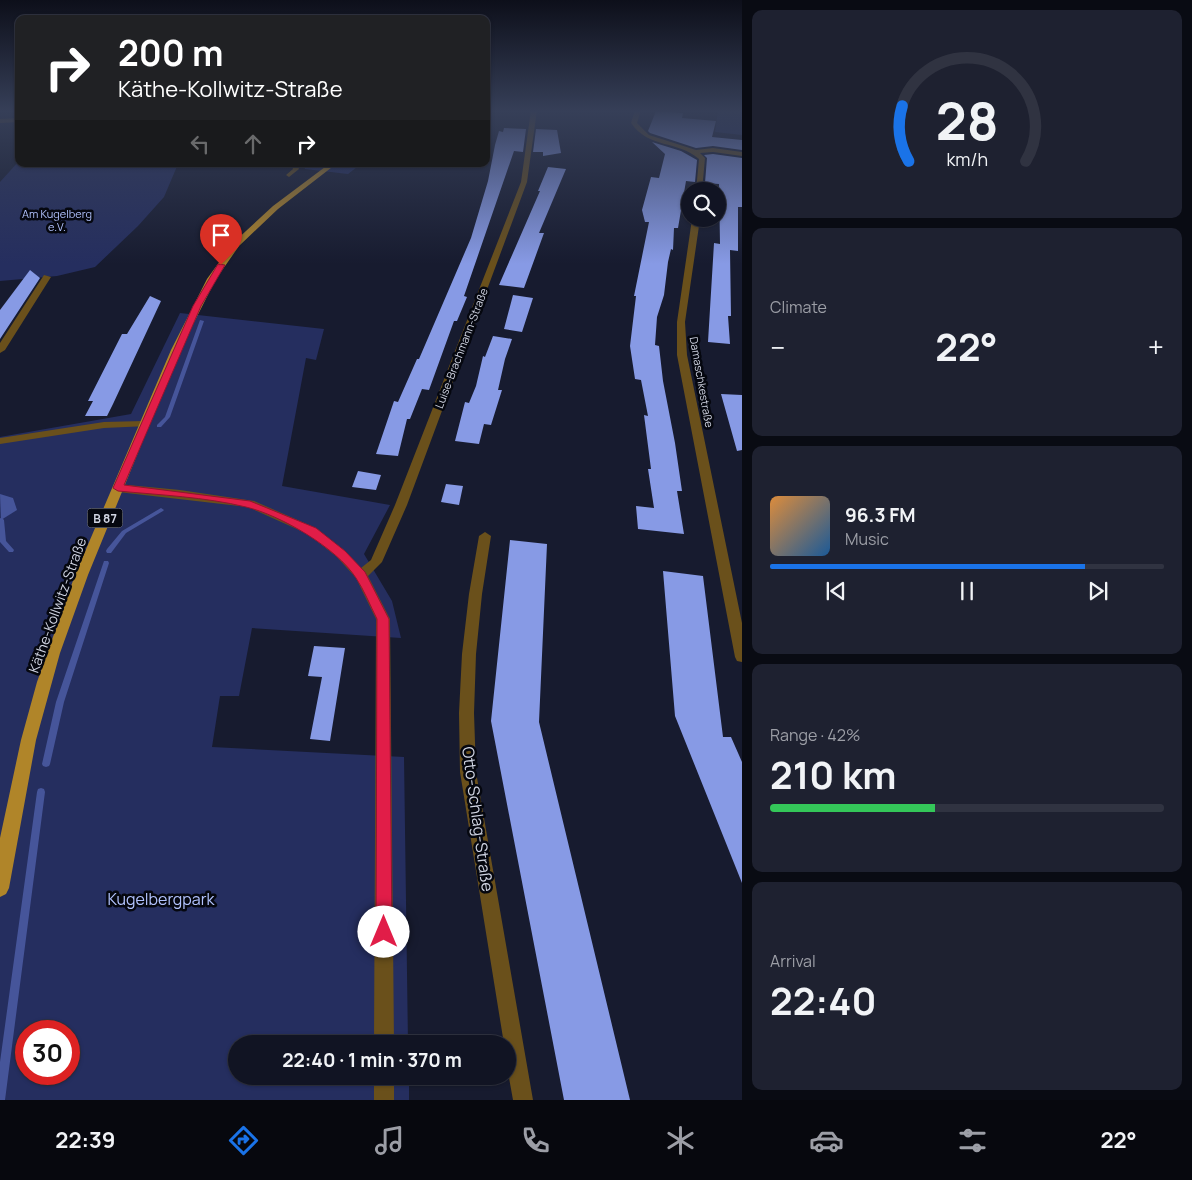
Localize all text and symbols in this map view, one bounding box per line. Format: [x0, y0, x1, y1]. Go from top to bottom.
text: 200 m [118, 29, 223, 77]
icon: right [35, 35, 100, 100]
text: Käthe-Kollwitz-Straße [118, 74, 343, 104]
text: 28 [936, 85, 998, 156]
icon: left [186, 130, 214, 158]
icon: ahead [239, 130, 267, 158]
icon: right [292, 130, 320, 158]
text: km/h [946, 147, 988, 171]
map controls [681, 182, 726, 227]
button: search [681, 182, 726, 227]
park label: Am Kugelberg e.V. [22, 206, 92, 234]
pin [200, 214, 242, 265]
icon: arrive [207, 221, 235, 249]
street label: Luise-Brachmann-Straße [431, 285, 491, 410]
text: Climate [770, 296, 827, 318]
text: 22° [935, 320, 998, 372]
text: − [770, 328, 785, 366]
text: + [1148, 328, 1164, 366]
street label: Damaschkestraße [687, 335, 717, 429]
text: 96.3 FM [845, 502, 915, 528]
road number: B 87 [88, 508, 122, 528]
text: Music [845, 528, 889, 550]
street label: Käthe-Kollwitz-Straße [24, 535, 90, 675]
icon: previous [822, 577, 850, 605]
icon: pause [953, 577, 981, 605]
icon: next [1084, 577, 1112, 605]
text: Range · 42% [770, 724, 860, 746]
street label: Otto-Schlag-Straße [457, 745, 499, 893]
text: 210 km [770, 748, 896, 800]
park label: Kugelbergpark [108, 888, 215, 910]
position arrow [357, 905, 409, 957]
text: Arrival [770, 950, 816, 972]
text: 22:40 [770, 974, 876, 1026]
speed limit sign: 30 [15, 1020, 80, 1085]
text: 22:40 · 1 min · 370 m [282, 1047, 462, 1073]
icon: directions [226, 1123, 261, 1158]
icon: music [372, 1123, 407, 1158]
icon: phone [518, 1123, 553, 1158]
icon: climate [663, 1123, 698, 1158]
icon: car [809, 1123, 844, 1158]
icon: filters [955, 1123, 990, 1158]
text: 22:39 [55, 1125, 116, 1155]
text: 22° [1100, 1125, 1137, 1155]

